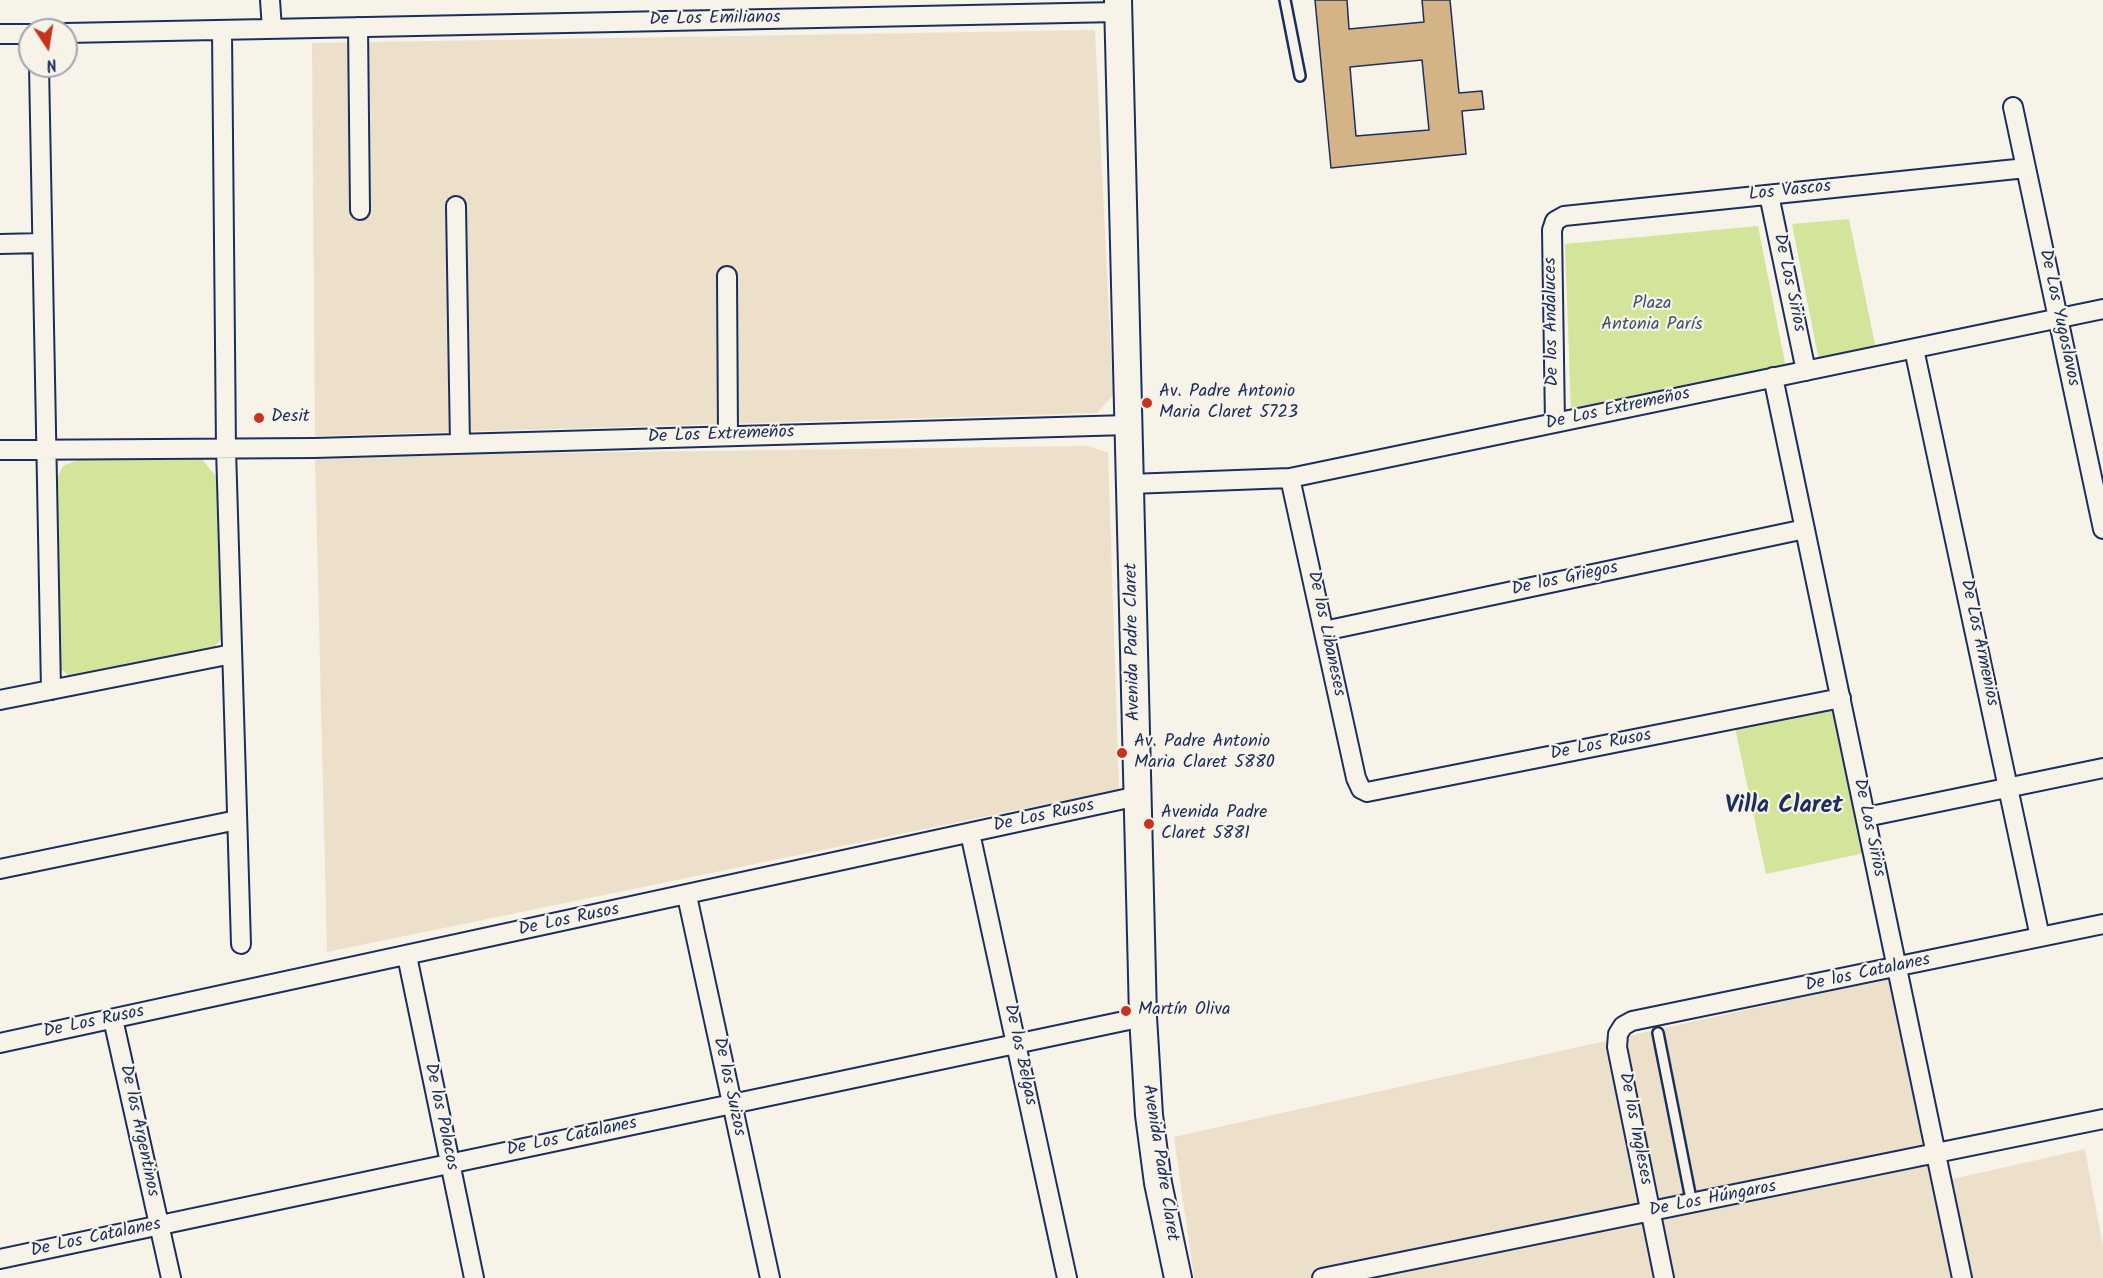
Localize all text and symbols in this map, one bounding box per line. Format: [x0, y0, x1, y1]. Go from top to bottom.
street label: De Los Emilianos [649, 8, 781, 32]
north arrow [18, 18, 78, 78]
text: N [44, 51, 59, 77]
street label: Los Vascos [1748, 177, 1832, 207]
street label: De Los Sirios [1767, 232, 1809, 334]
street label: De Los Yugoslavos [2033, 248, 2083, 388]
street label: De los Andaluces [1541, 257, 1565, 387]
park label: Plaza Antonia París [1601, 294, 1703, 336]
place label: Av. Padre Antonio Maria Claret 5723 [1159, 382, 1298, 424]
street label: De Los Extremeños [1544, 384, 1692, 436]
marker: Av. Padre Antonio Maria Claret 5723 [1140, 396, 1154, 410]
place label: Desit [271, 407, 310, 429]
marker: Desit [252, 411, 266, 425]
street label: De Los Extremeños [647, 423, 795, 449]
street label: De los Griegos [1510, 558, 1620, 602]
street label: Avenida Padre Claret [1122, 563, 1146, 721]
street label: De los Libaneses [1301, 569, 1349, 699]
street label: De Los Armenios [1954, 578, 2002, 708]
street label: De Los Rusos [1549, 726, 1653, 766]
place label: Av. Padre Antonio Maria Claret 5880 [1134, 732, 1275, 774]
marker: Av. Padre Antonio Maria Claret 5880 [1115, 746, 1129, 760]
street label: De Los Sirios [1847, 777, 1889, 879]
district label: Villa Claret [1725, 794, 1843, 822]
street label: De Los Rusos [992, 796, 1096, 838]
place label: Avenida Padre Claret 5881 [1161, 803, 1267, 846]
marker: Avenida Padre Claret 5881 [1142, 817, 1156, 831]
street label: De Los Rusos [517, 900, 621, 942]
street label: De los Catalanes [1804, 950, 1932, 998]
place label: Martín Oliva [1138, 1000, 1230, 1022]
street label: De Los Rusos [42, 1002, 146, 1044]
street label: De los Belgas [998, 1002, 1040, 1108]
marker: Martín Oliva [1119, 1004, 1133, 1018]
street label: De los Suizos [707, 1036, 749, 1138]
street label: De los Polacos [418, 1061, 462, 1173]
street label: De los Argentinos [113, 1063, 163, 1199]
street label: De los Ingleses [1613, 1071, 1655, 1187]
street label: Avenida Padre Claret [1136, 1083, 1182, 1243]
street label: De Los Catalanes [505, 1114, 639, 1162]
street label: De Los Húngaros [1648, 1177, 1778, 1223]
street label: De Los Catalanes [29, 1215, 163, 1263]

